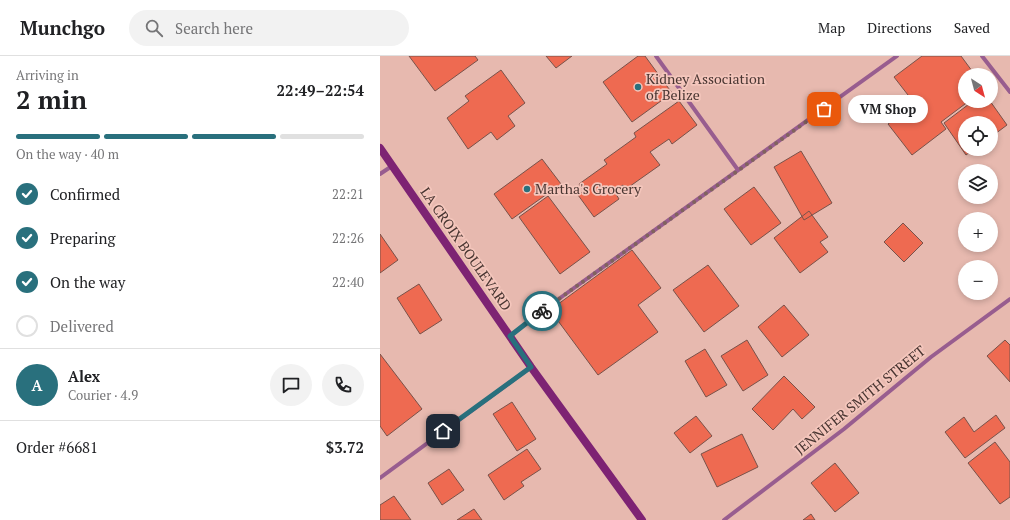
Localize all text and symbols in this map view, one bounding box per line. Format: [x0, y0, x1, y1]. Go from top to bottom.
search box [129, 10, 409, 46]
text: Munchgo [20, 15, 105, 40]
icon: search [143, 17, 165, 39]
text: Search here [175, 18, 253, 38]
text: Map [818, 18, 845, 37]
text: Directions [867, 18, 932, 37]
text: Saved [954, 18, 990, 37]
text: Arriving in [16, 66, 79, 84]
north arrow [958, 68, 998, 108]
map controls [958, 68, 998, 300]
place label: Kidney Association of Belize [646, 69, 766, 104]
text: 22:49–22:54 [277, 80, 364, 100]
text: 2 min [16, 82, 87, 116]
marker: Kidney Association of Belize [633, 82, 643, 92]
pin [807, 92, 841, 126]
callout: VM Shop [848, 95, 928, 123]
icon: bag [813, 98, 835, 120]
text: VM Shop [860, 100, 916, 118]
button: locate [958, 116, 998, 156]
text: On the way · 40 m [16, 145, 119, 163]
button: layers [958, 164, 998, 204]
place label: Martha's Grocery [535, 179, 642, 198]
icon: check [16, 183, 38, 205]
street label: LA CROIX BOULEVARD [417, 183, 516, 314]
text: Confirmed [50, 184, 120, 204]
marker: Martha's Grocery [522, 184, 532, 194]
text: 22:21 [332, 185, 364, 203]
button: + [958, 212, 998, 252]
icon: check [16, 227, 38, 249]
text: Preparing [50, 228, 115, 248]
text: 22:26 [332, 229, 364, 247]
button: − [958, 260, 998, 300]
icon: check [16, 271, 38, 293]
text: On the way [50, 272, 125, 292]
text: 22:40 [332, 273, 364, 291]
courier [522, 291, 562, 331]
icon: bike [531, 300, 553, 322]
text: Delivered [50, 316, 114, 336]
street label: JENNIFER SMITH STREET [790, 341, 929, 458]
button: chat [270, 364, 312, 406]
button: phone [322, 364, 364, 406]
text: Alex [68, 366, 100, 386]
text: A [32, 375, 42, 395]
text: Courier · 4.9 [68, 386, 138, 404]
pin [426, 414, 460, 448]
icon: home [432, 420, 454, 442]
text: Order #6681 [16, 437, 98, 457]
text: $3.72 [326, 437, 364, 457]

